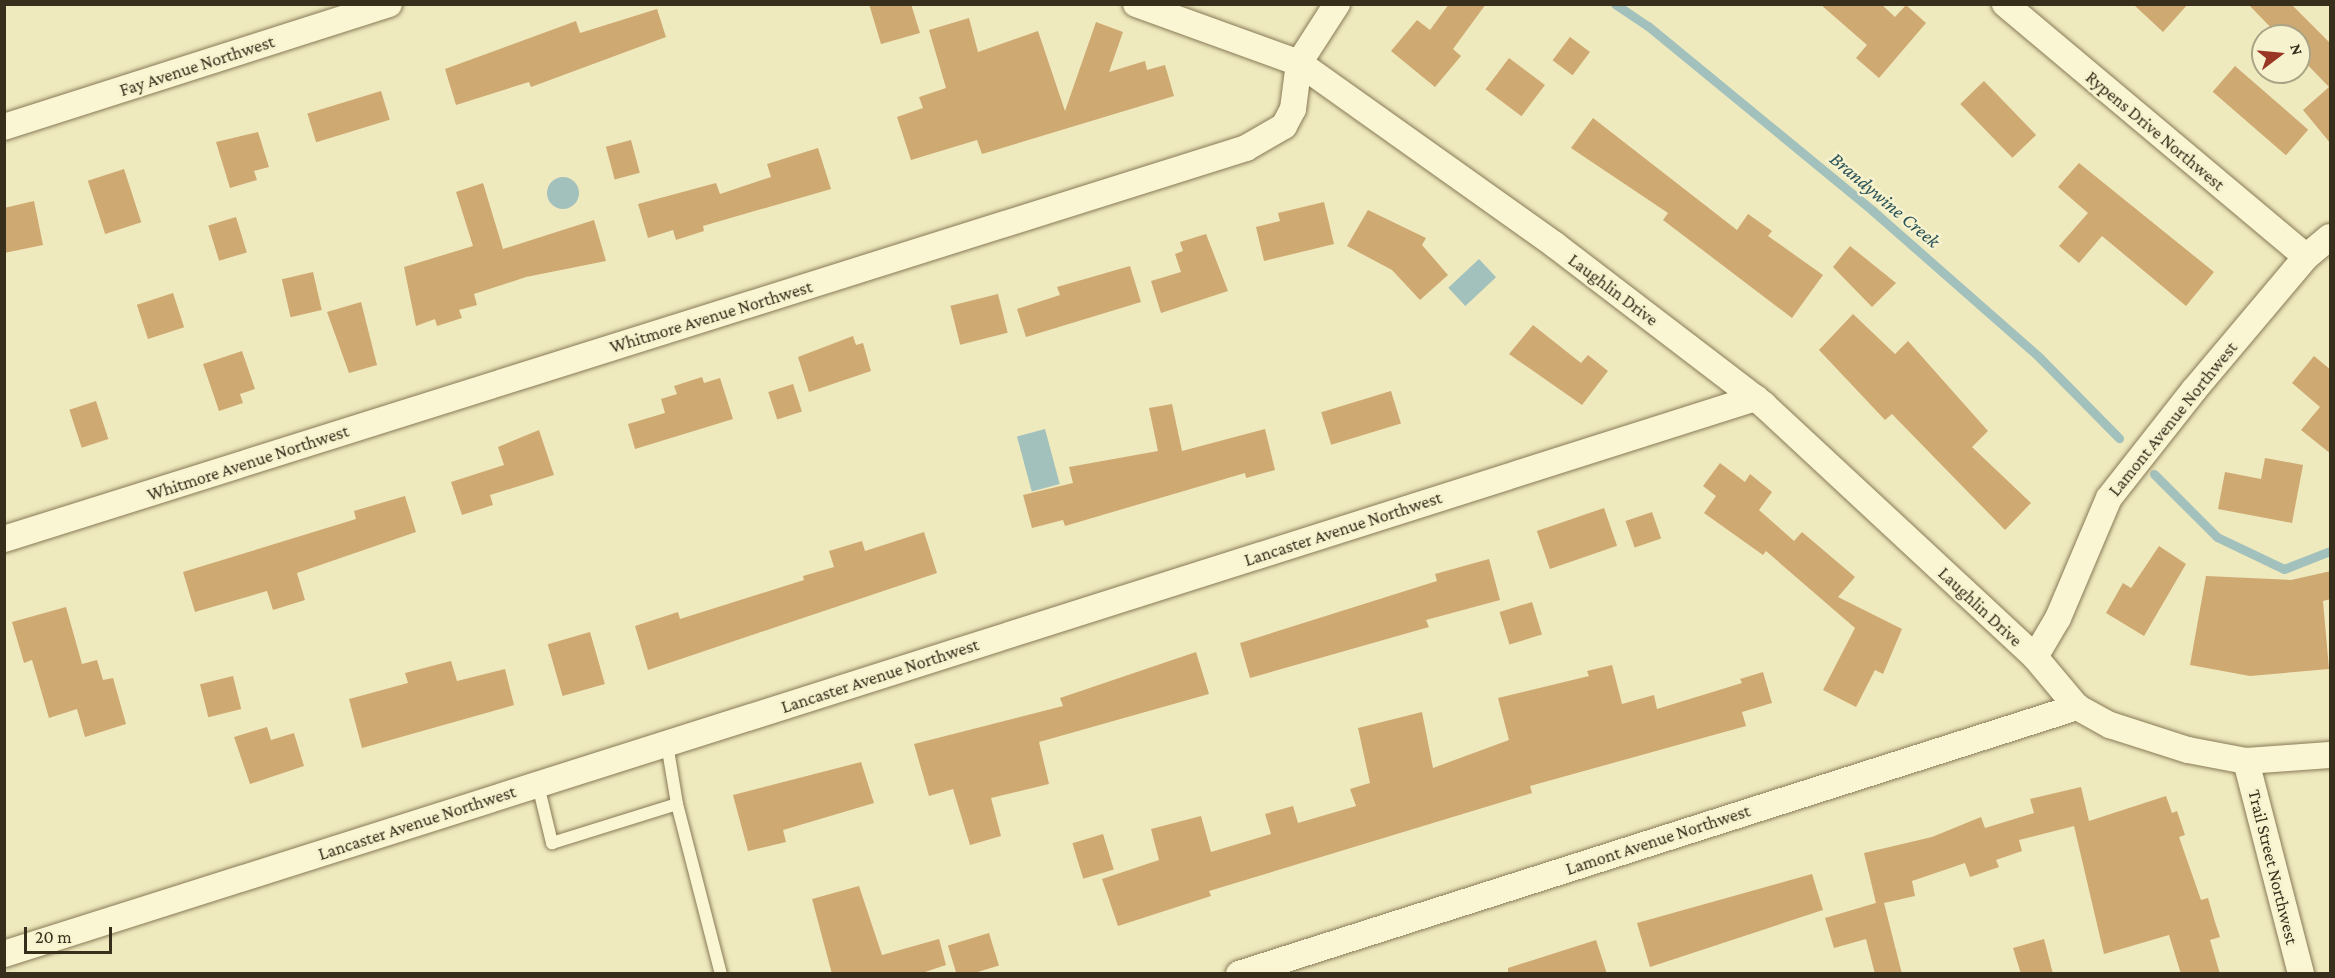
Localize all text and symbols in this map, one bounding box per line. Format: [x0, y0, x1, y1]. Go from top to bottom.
north arrow [2251, 24, 2311, 84]
street label: Fay Avenue Northwest [117, 31, 277, 101]
text: N [2287, 42, 2307, 57]
street label: Rypens Drive Northwest [2081, 67, 2229, 195]
water label: Brandywine Creek [1825, 147, 1945, 253]
street label: Laughlin Drive [1564, 249, 1662, 331]
street label: Whitmore Avenue Northwest [607, 276, 815, 358]
street label: Lamont Avenue Northwest [2104, 337, 2242, 501]
street label: Whitmore Avenue Northwest [145, 420, 351, 506]
street label: Lancaster Avenue Northwest [1242, 487, 1444, 571]
street label: Laughlin Drive [1934, 563, 2026, 651]
street label: Lancaster Avenue Northwest [779, 634, 981, 718]
street label: Lancaster Avenue Northwest [316, 781, 518, 865]
street label: Trail Street Northwest [2243, 787, 2303, 947]
street label: Lamont Avenue Northwest [1563, 800, 1753, 880]
scale bar [27, 915, 116, 953]
text: 20 m [35, 927, 72, 947]

